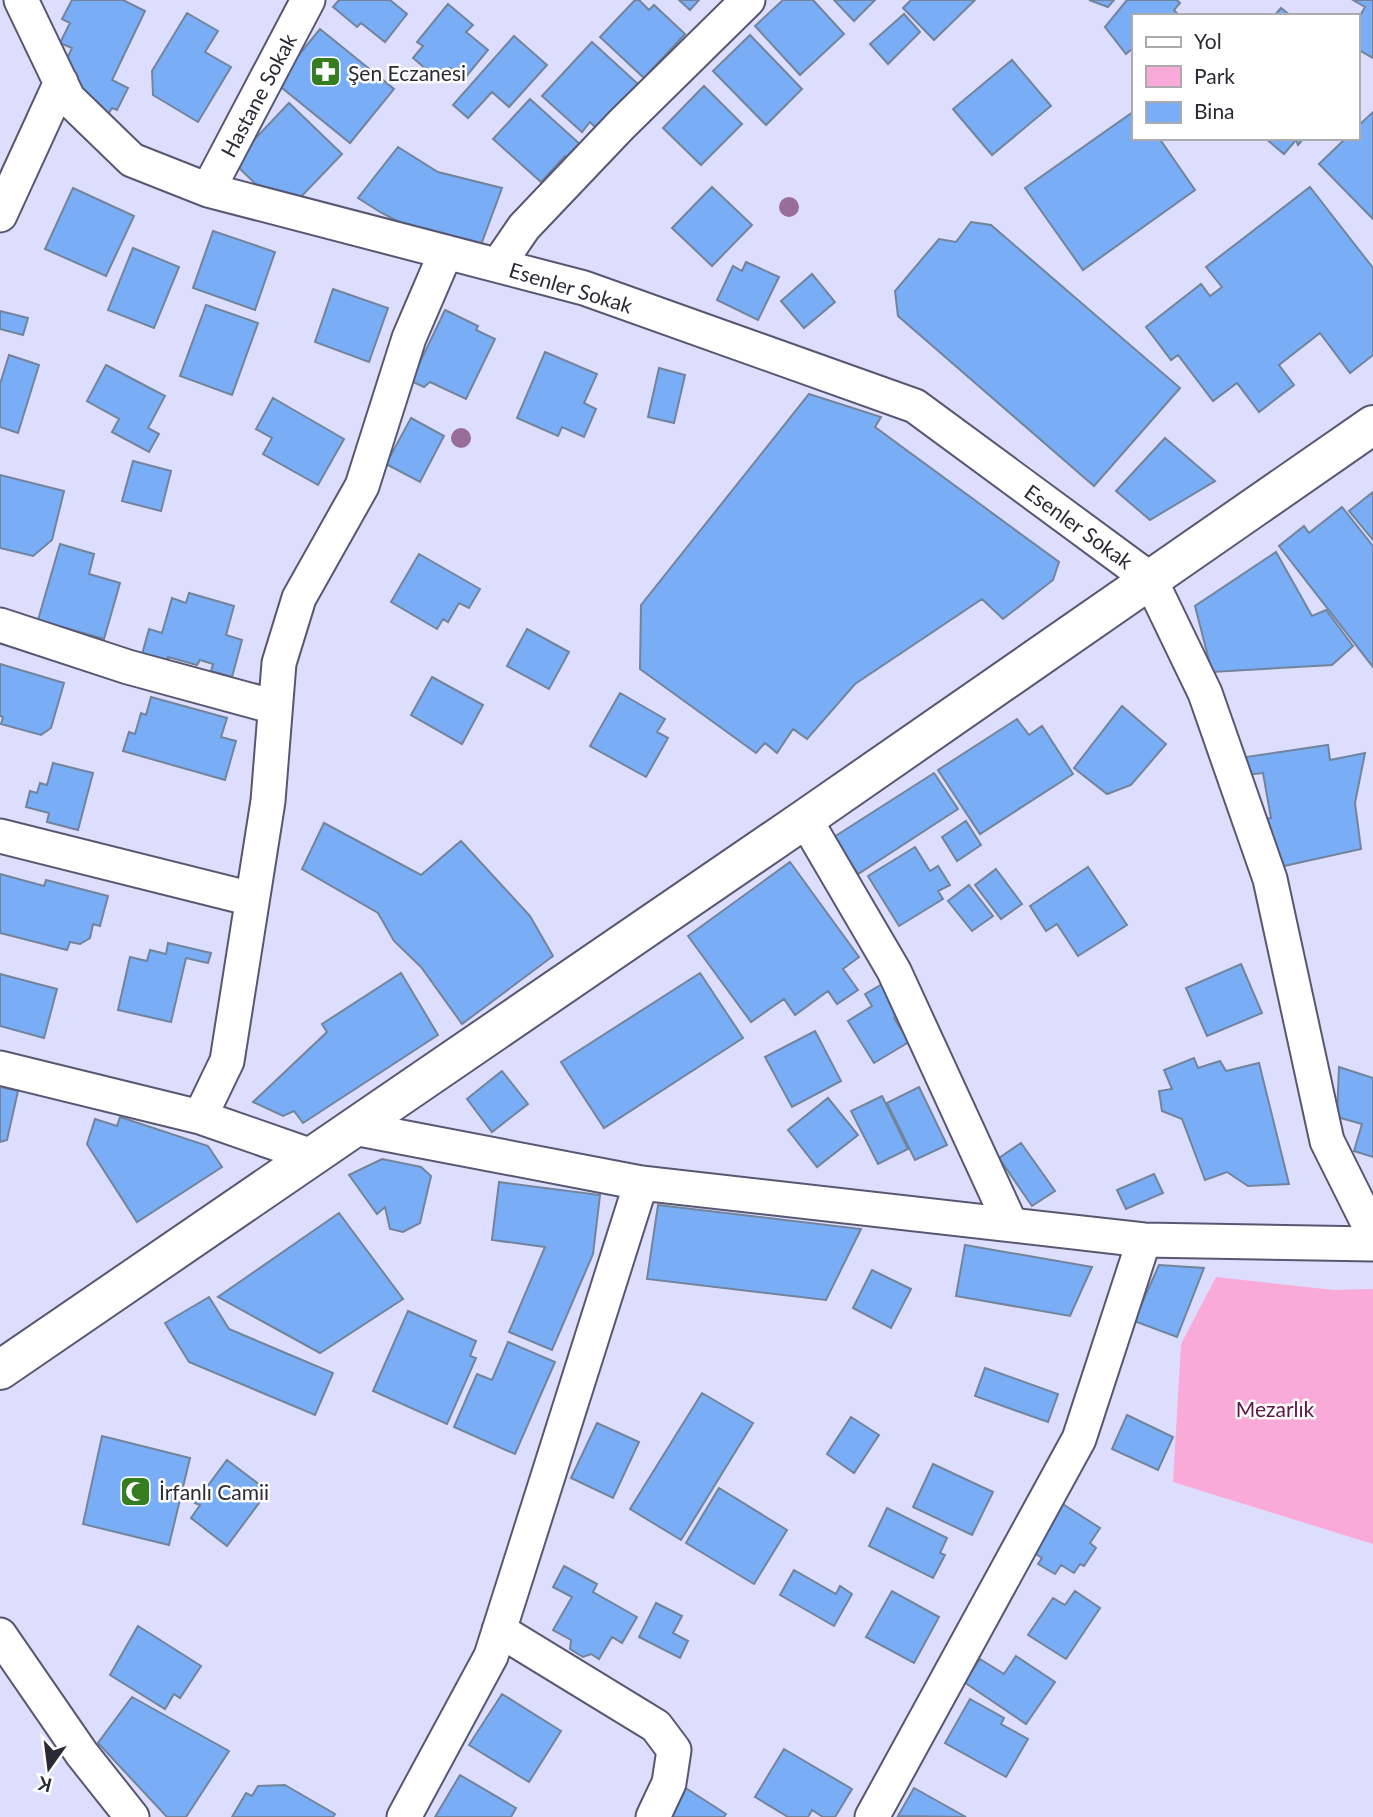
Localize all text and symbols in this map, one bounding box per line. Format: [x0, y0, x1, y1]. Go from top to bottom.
legend [1132, 14, 1359, 140]
text: Yol [1194, 28, 1222, 53]
street label: Hastane Sokak [215, 29, 301, 161]
pharmacy icon: Şen Eczanesi [308, 55, 342, 89]
place label: Şen Eczanesi [348, 60, 466, 85]
text: Park [1194, 63, 1235, 88]
text: Bina [1194, 98, 1235, 123]
street label: Esenler Sokak [506, 256, 636, 318]
street label: Esenler Sokak [1020, 478, 1138, 574]
park label: Mezarlık [1236, 1396, 1315, 1421]
mosque icon: İrfanlı Camii [119, 1474, 153, 1508]
place label: İrfanlı Camii [159, 1479, 269, 1504]
north arrow [14, 1733, 84, 1803]
text: K [35, 1772, 54, 1798]

